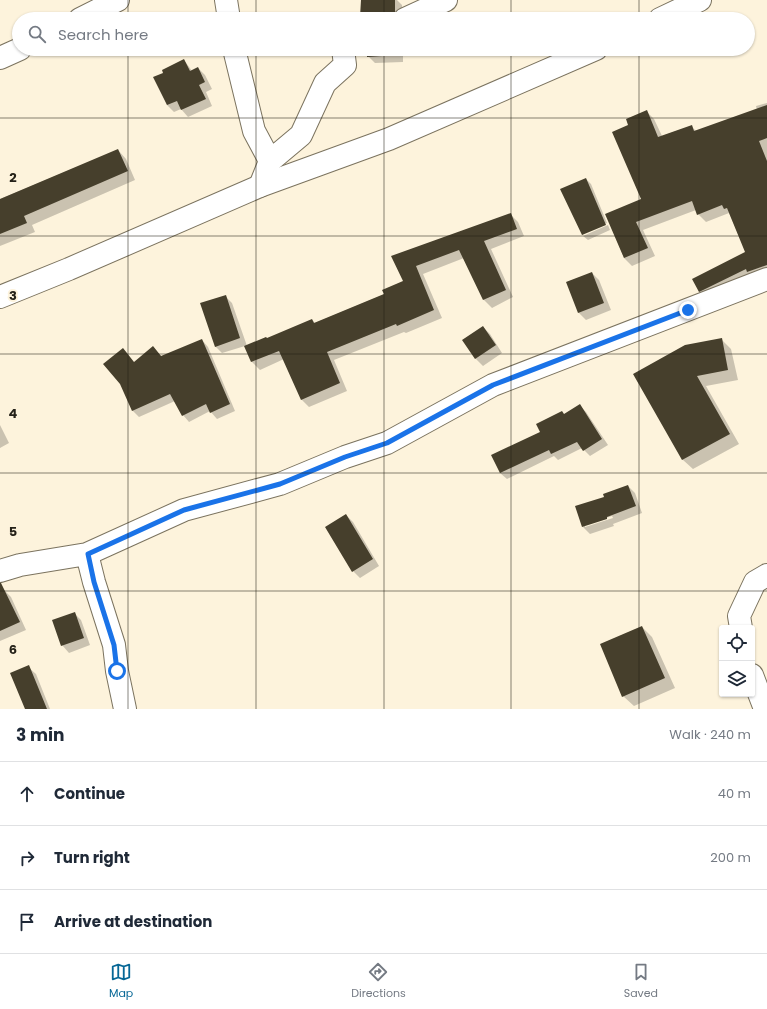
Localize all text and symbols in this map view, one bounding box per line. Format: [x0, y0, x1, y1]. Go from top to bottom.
search box [12, 12, 755, 56]
icon: search [26, 23, 48, 45]
text: Search here [58, 24, 148, 45]
text: 2 [9, 168, 17, 187]
text: 3 [9, 286, 17, 305]
route end [679, 301, 697, 319]
text: 4 [9, 404, 18, 423]
text: 5 [9, 522, 17, 541]
map controls [719, 625, 755, 697]
button: locate [719, 625, 755, 661]
text: 6 [9, 640, 17, 659]
button: layers [719, 661, 755, 697]
route start [108, 662, 126, 680]
text: 3 min [16, 723, 64, 747]
text: Walk · 240 m [669, 725, 751, 744]
icon: ahead [16, 783, 38, 805]
text: Continue [54, 783, 125, 804]
text: 40 m [718, 784, 751, 803]
icon: right [16, 847, 38, 869]
text: Turn right [54, 847, 130, 868]
text: 200 m [710, 848, 751, 867]
icon: arrive [16, 911, 38, 933]
text: Arrive at destination [54, 911, 212, 932]
tab: Map [109, 961, 133, 1002]
tab: Directions [351, 961, 406, 1002]
tab: Saved [624, 961, 658, 1002]

